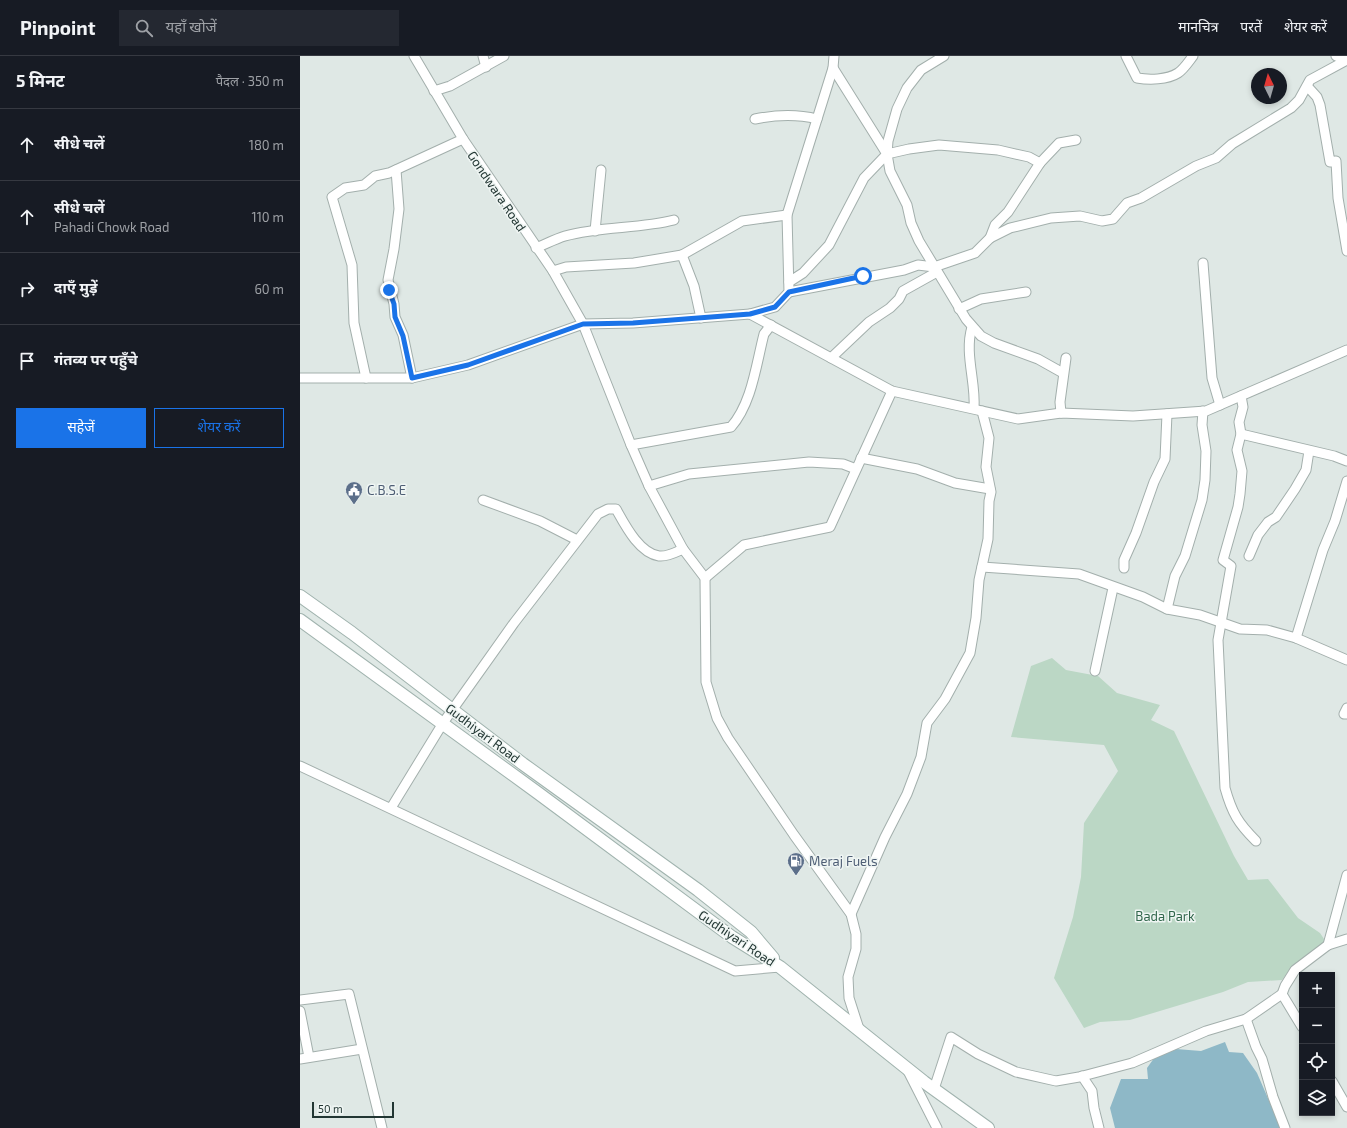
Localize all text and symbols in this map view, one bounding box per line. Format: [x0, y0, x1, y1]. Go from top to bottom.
search box [119, 10, 399, 46]
text: Pinpoint [20, 16, 95, 39]
icon: search [133, 17, 155, 39]
text: यहाँ खोजें [165, 17, 217, 35]
text: मानचित्र [1178, 18, 1218, 35]
text: परतें [1240, 18, 1262, 35]
text: शेयर करें [1284, 18, 1327, 35]
north arrow [1251, 68, 1287, 104]
text: 5 मिनट [16, 70, 65, 90]
text: पैदल · 350 m [216, 73, 284, 89]
icon: ahead [16, 134, 38, 156]
text: सीधे चलें [54, 134, 105, 152]
text: 180 m [249, 137, 284, 153]
street label: Gondwara Road [464, 148, 530, 234]
text: सीधे चलें [54, 198, 105, 216]
icon: ahead [16, 206, 38, 228]
text: 110 m [252, 209, 284, 225]
text: Pahadi Chowk Road [54, 219, 169, 235]
route start [854, 267, 872, 285]
icon: right [16, 278, 38, 300]
text: दाएँ मुड़ें [54, 278, 98, 296]
text: 60 m [254, 281, 284, 297]
route end [380, 281, 398, 299]
icon: arrive [16, 350, 38, 372]
text: गंतव्य पर पहुँचे [54, 350, 138, 368]
button: सहेजें [16, 408, 146, 448]
button: शेयर करें [154, 408, 284, 448]
public building icon: C.B.S.E [344, 480, 364, 505]
place label: C.B.S.E [367, 482, 406, 498]
street label: Gudhiyari Road [443, 700, 523, 766]
fuel station icon: Meraj Fuels [786, 851, 806, 876]
place label: Meraj Fuels [809, 853, 878, 869]
street label: Gudhiyari Road [696, 906, 778, 970]
park label: Bada Park [1135, 908, 1195, 924]
map controls [1299, 972, 1335, 1116]
button: + [1299, 972, 1335, 1008]
button: − [1299, 1008, 1335, 1044]
button: locate [1299, 1044, 1335, 1080]
button: layers [1299, 1080, 1335, 1116]
scale bar [312, 1100, 394, 1119]
text: 50 m [318, 1102, 343, 1115]

